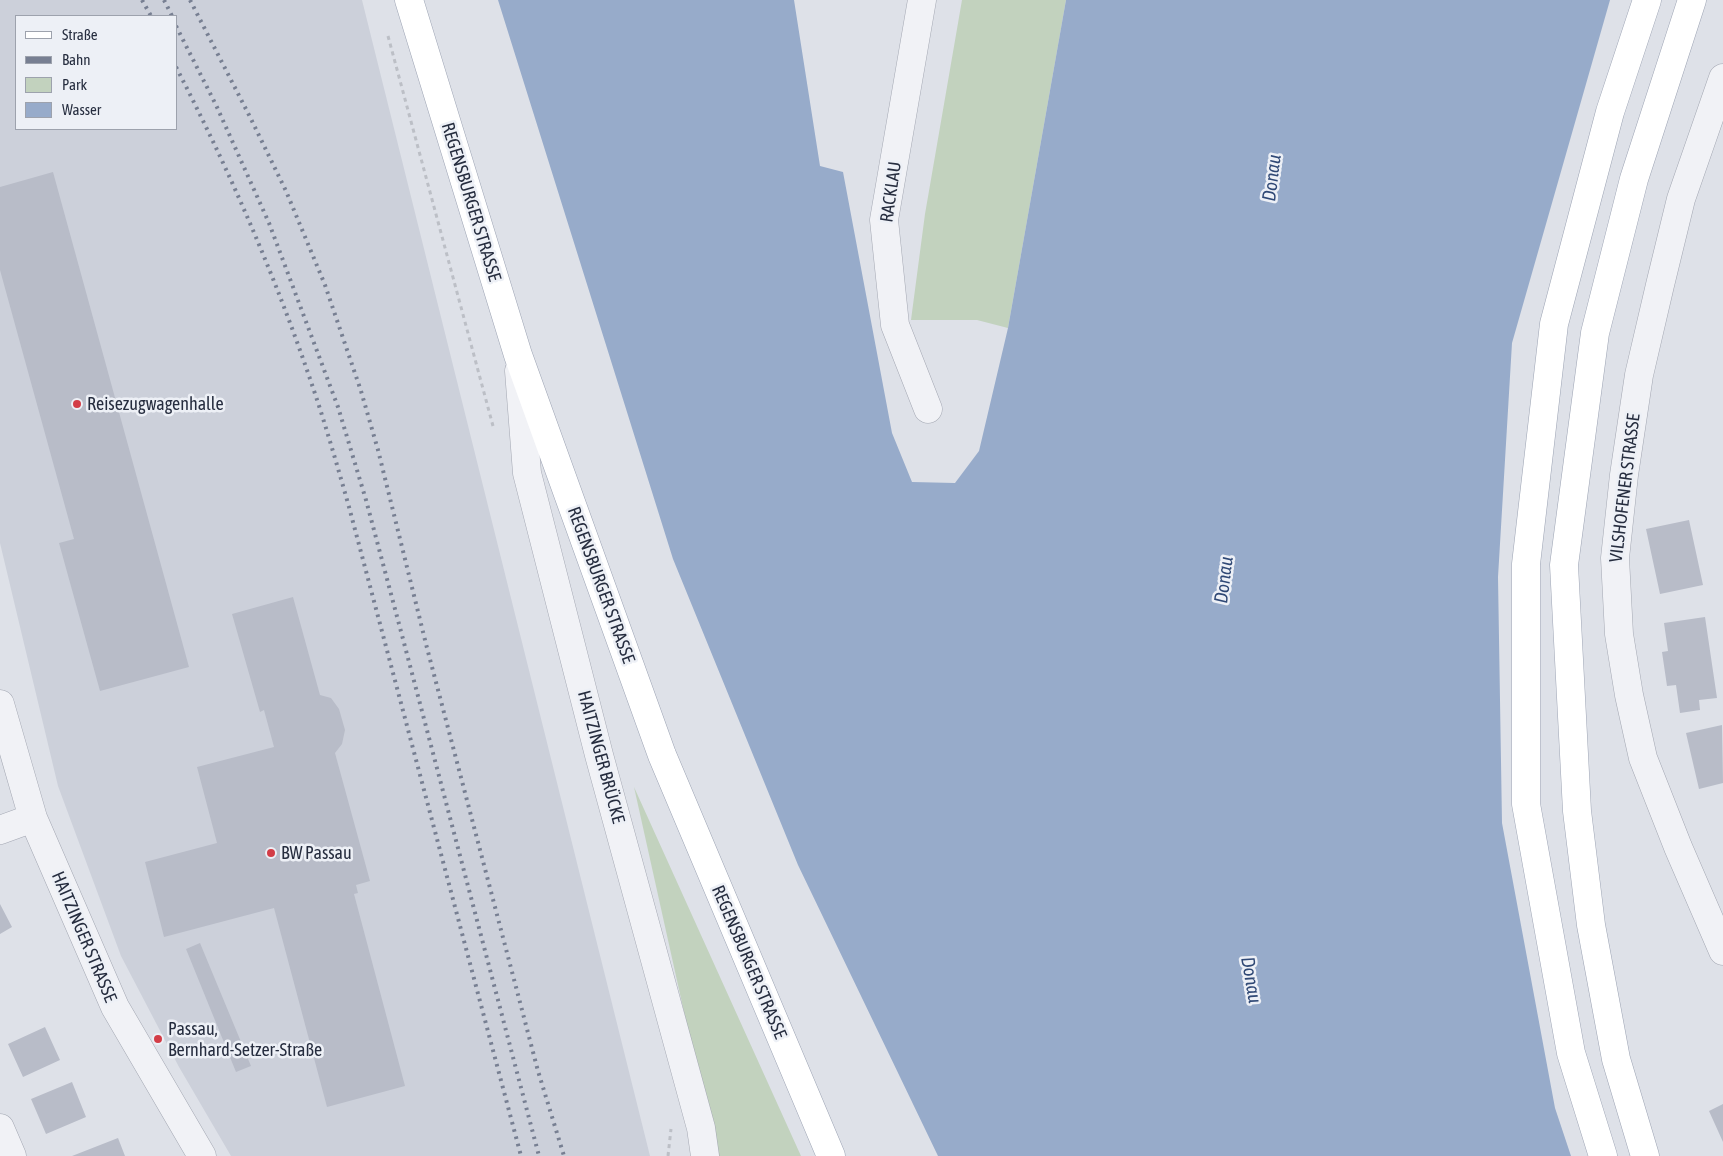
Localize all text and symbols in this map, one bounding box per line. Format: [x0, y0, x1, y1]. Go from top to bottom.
legend [15, 15, 178, 130]
text: Straße [62, 26, 98, 43]
text: Bahn [62, 51, 91, 68]
text: Park [62, 76, 87, 93]
text: Wasser [62, 101, 101, 118]
street label: REGENSBURGER STRASSE [437, 120, 505, 284]
water label: Donau [1258, 153, 1286, 203]
street label: RACKLAU [876, 160, 906, 224]
place label: Reisezugwagenhalle [87, 393, 224, 415]
marker: Reisezugwagenhalle [71, 398, 83, 410]
street label: VILSHOFENER STRASSE [1605, 412, 1645, 564]
street label: REGENSBURGER STRASSE [563, 504, 639, 666]
water label: Donau [1210, 555, 1238, 605]
street label: HAITZINGER BRÜCKE [573, 688, 629, 826]
place label: BW Passau [281, 842, 352, 864]
marker: BW Passau [265, 847, 277, 859]
street label: HAITZINGER STRASSE [47, 868, 121, 1006]
street label: REGENSBURGER STRASSE [707, 882, 791, 1042]
water label: Donau [1236, 955, 1266, 1005]
place label: Passau, Bernhard-Setzer-Straße [168, 1018, 322, 1060]
marker: Passau, Bernhard-Setzer-Straße [152, 1033, 164, 1045]

